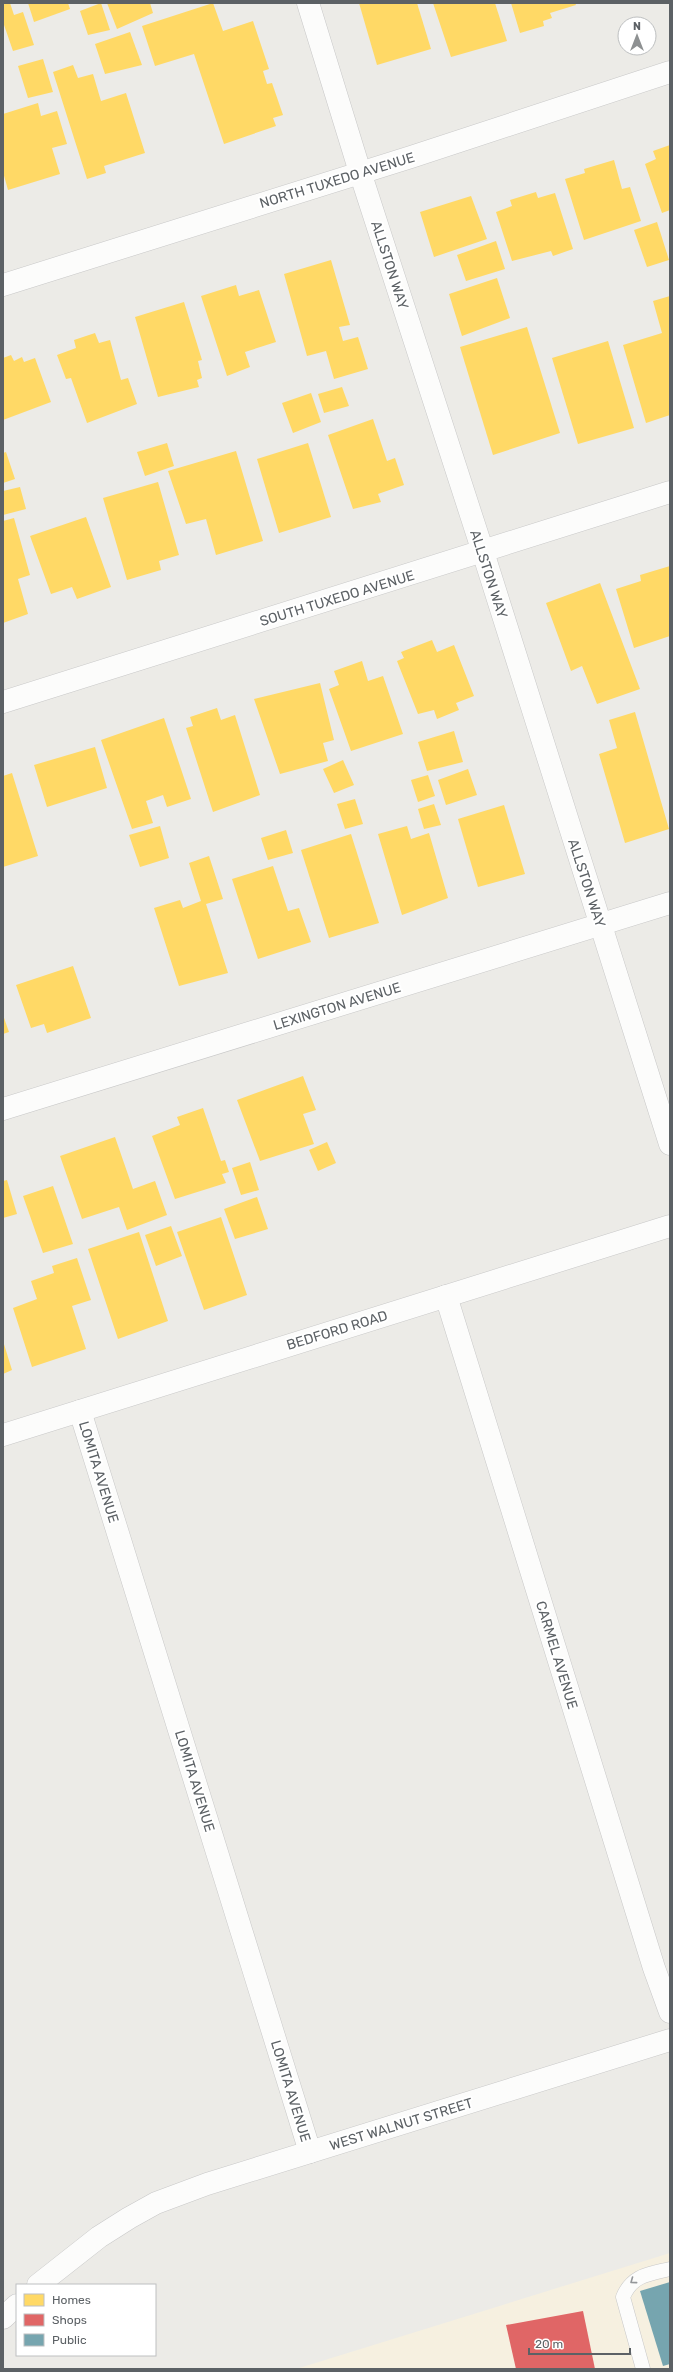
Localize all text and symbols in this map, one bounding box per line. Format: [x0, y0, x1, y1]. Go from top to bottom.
north arrow [617, 16, 657, 56]
text: N [633, 20, 641, 33]
street label: NORTH TUXEDO AVENUE [258, 149, 417, 212]
street label: ALLSTON WAY [367, 219, 412, 312]
street label: ALLSTON WAY [466, 528, 511, 621]
street label: SOUTH TUXEDO AVENUE [258, 567, 417, 630]
street label: ALLSTON WAY [564, 837, 609, 930]
street label: LEXINGTON AVENUE [271, 979, 403, 1034]
street label: BEDFORD ROAD [285, 1307, 390, 1354]
street label: LOMITA AVENUE [75, 1419, 122, 1525]
street label: CARMEL AVENUE [532, 1599, 581, 1711]
street label: LOMITA AVENUE [171, 1728, 218, 1834]
street label: LOMITA AVENUE [267, 2038, 314, 2144]
street label: WEST WALNUT STREET [327, 2095, 475, 2154]
one-way arrow [631, 2276, 638, 2283]
legend [16, 2284, 156, 2356]
text: Homes [52, 2293, 91, 2307]
text: Shops [52, 2313, 87, 2327]
scale bar [529, 2330, 630, 2356]
text: Public [52, 2333, 87, 2347]
text: 20 m [535, 2337, 563, 2351]

